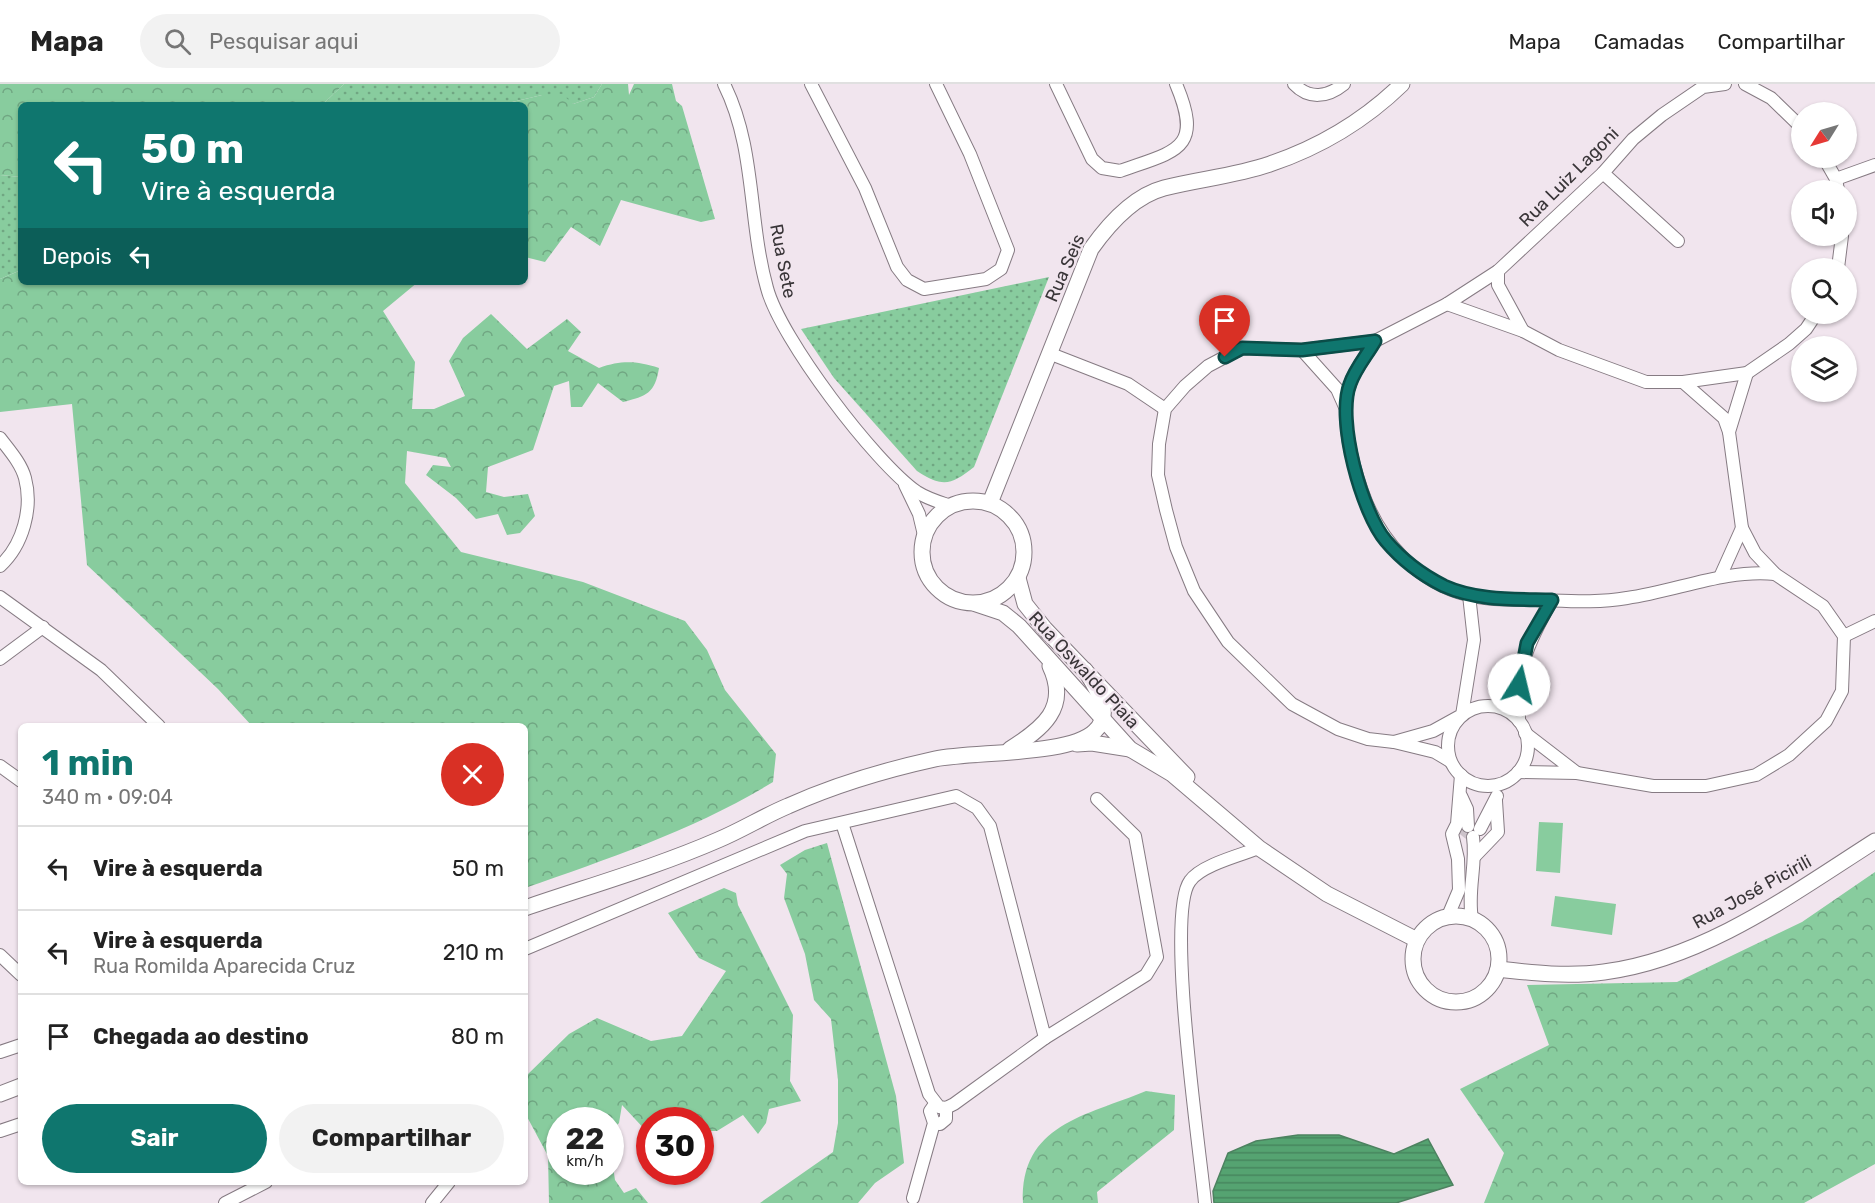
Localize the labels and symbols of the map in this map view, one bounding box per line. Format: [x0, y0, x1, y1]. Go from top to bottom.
north arrow [1791, 102, 1857, 168]
street label: Rua Luiz Lagoni [1515, 123, 1623, 231]
street label: Rua Sete [765, 222, 801, 300]
street label: Rua Seis [1040, 231, 1090, 305]
pin [1199, 295, 1250, 357]
street label: Rua Oswaldo Piaia [1024, 607, 1144, 733]
position arrow [1487, 653, 1551, 717]
street label: Rua José Picirili [1689, 850, 1815, 934]
speed limit sign: 30 [636, 1107, 714, 1185]

